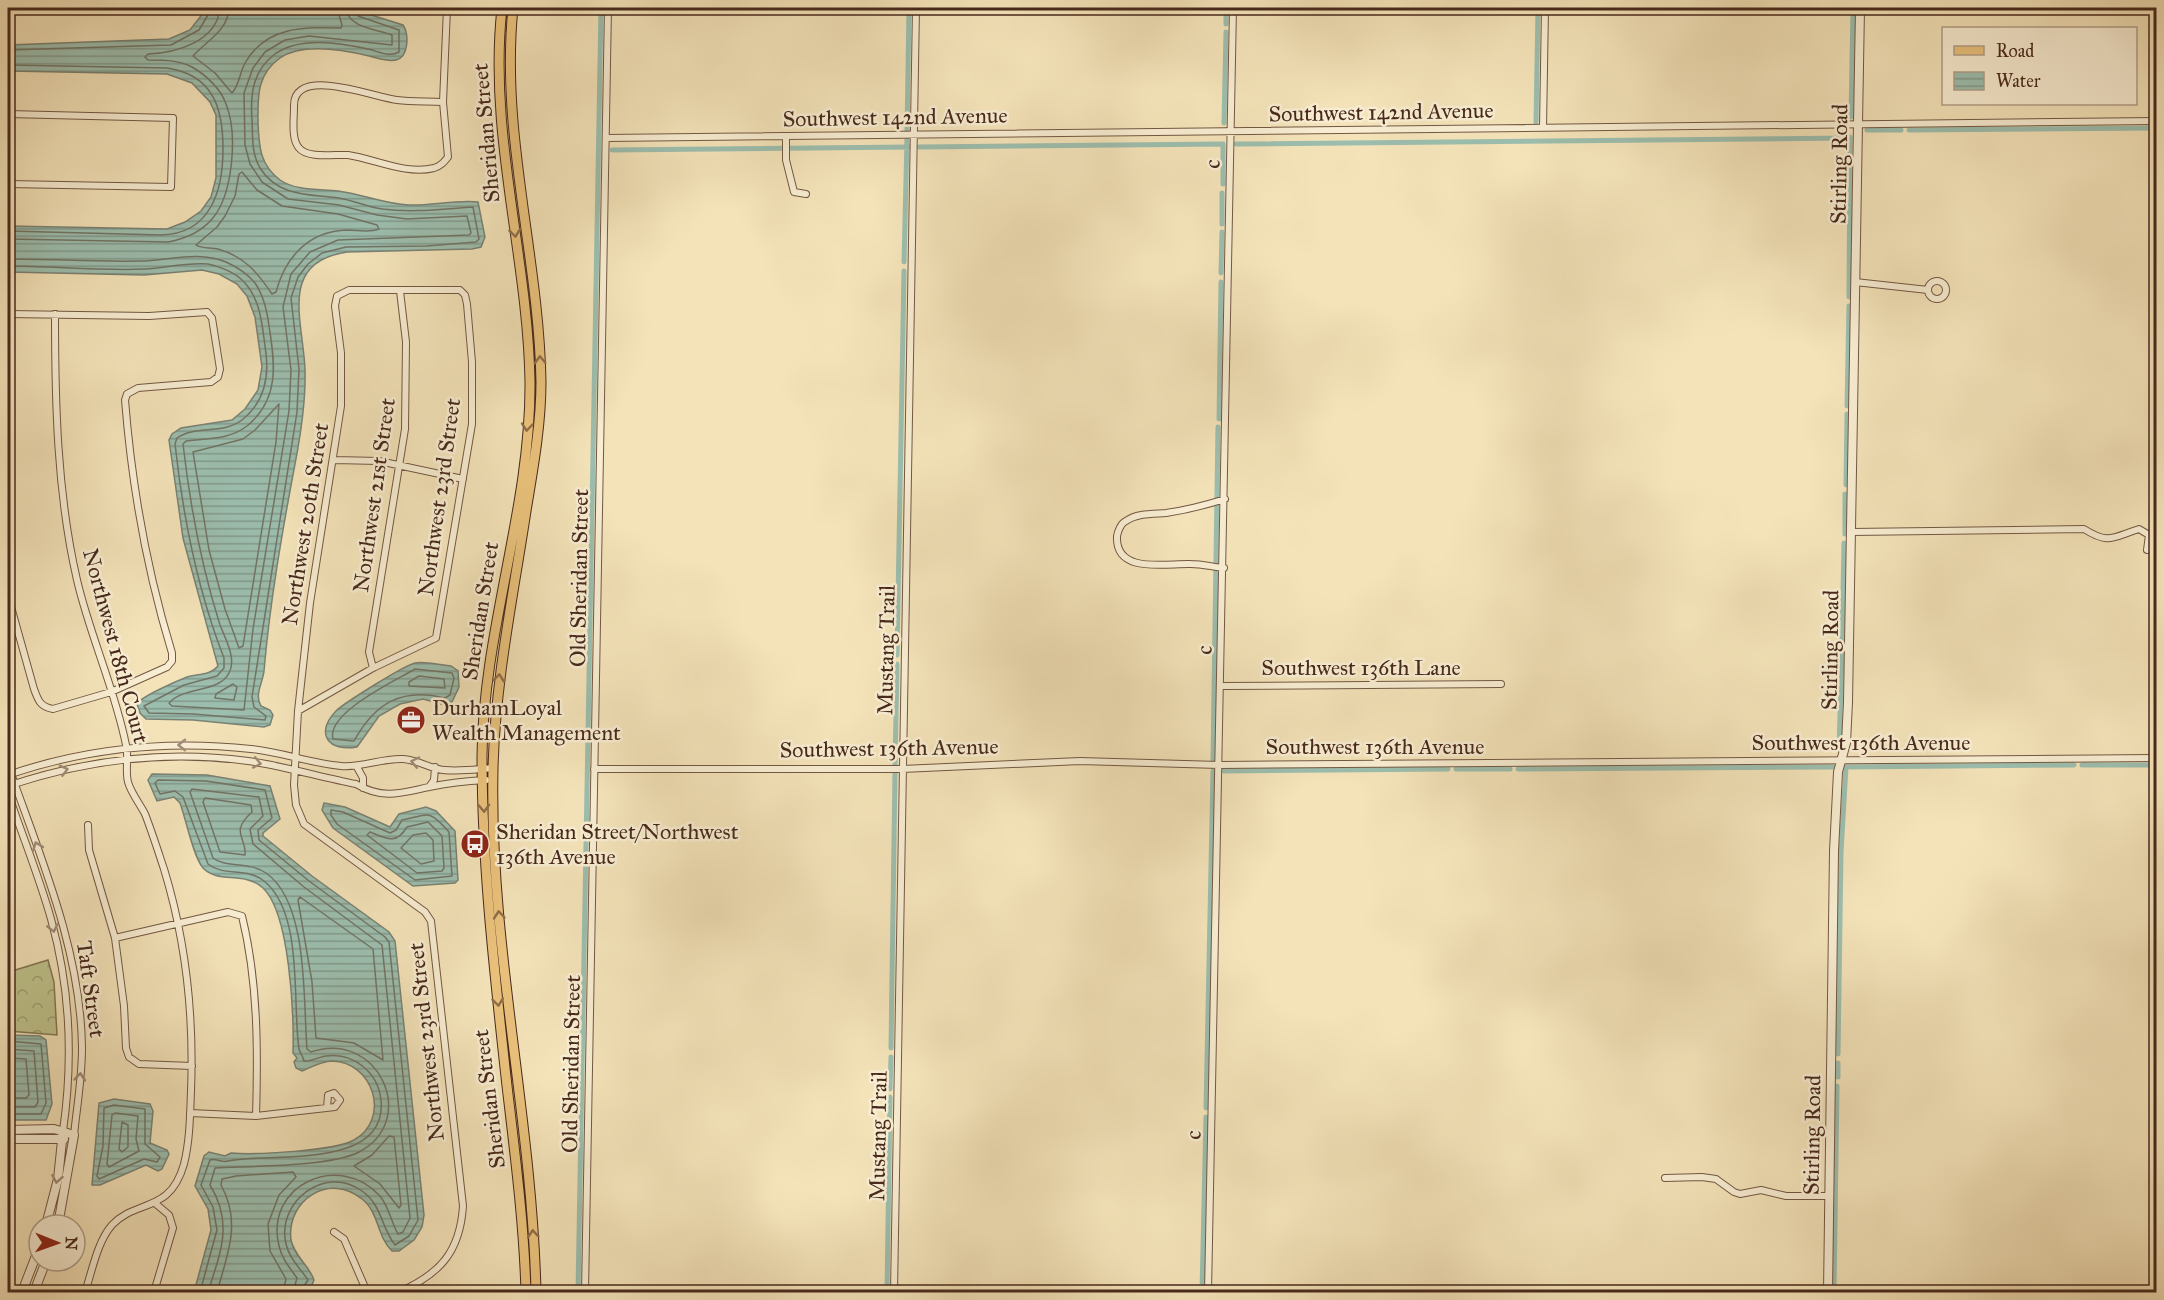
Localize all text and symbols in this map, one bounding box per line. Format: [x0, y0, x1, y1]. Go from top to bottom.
legend [1942, 27, 2137, 105]
text: Road [1996, 40, 2034, 62]
street label: Sheridan Street [466, 62, 506, 204]
text: Water [1996, 70, 2041, 92]
street label: Southwest 142nd Avenue [1268, 97, 1494, 127]
street label: Southwest 142nd Avenue [782, 102, 1008, 132]
street label: Stirling Road [1824, 104, 1854, 224]
street label: c [1198, 159, 1226, 169]
one-way arrow [508, 228, 520, 238]
one-way arrow [533, 356, 546, 365]
street label: Northwest 21st Street [347, 396, 401, 594]
street label: Northwest 23rd Street [412, 396, 466, 598]
street label: Northwest 20th Street [276, 421, 334, 627]
one-way arrow [521, 422, 534, 432]
street label: Old Sheridan Street [564, 488, 594, 667]
street label: Sheridan Street [456, 540, 504, 682]
street label: Northwest 18th Court [77, 546, 155, 747]
street label: Mustang Trail [871, 585, 901, 715]
street label: Stirling Road [1815, 590, 1845, 710]
street label: c [1190, 645, 1218, 655]
street label: Southwest 136th Lane [1261, 654, 1461, 681]
one-way arrow [492, 674, 505, 683]
place label: DurhamLoyal Wealth Management [432, 694, 621, 746]
office icon: DurhamLoyal Wealth Management [395, 704, 427, 736]
street label: Southwest 136th Avenue [1752, 729, 1970, 756]
street label: Southwest 136th Avenue [779, 733, 999, 763]
street label: Southwest 136th Avenue [1266, 733, 1484, 760]
one-way arrow [177, 739, 186, 751]
one-way arrow [252, 756, 262, 769]
one-way arrow [410, 756, 420, 769]
one-way arrow [59, 764, 69, 777]
one-way arrow [477, 803, 490, 812]
place label: Sheridan Street/Northwest 136th Avenue [496, 818, 739, 870]
bus stop icon: Sheridan Street/Northwest 136th Avenue [459, 828, 491, 860]
one-way arrow [32, 841, 45, 852]
one-way arrow [493, 910, 506, 919]
one-way arrow [46, 923, 59, 933]
street label: Taft Street [71, 939, 111, 1039]
street label: Northwest 23rd Street [402, 941, 450, 1143]
street label: Old Sheridan Street [556, 974, 586, 1153]
one-way arrow [491, 997, 504, 1007]
street label: Sheridan Street [467, 1028, 511, 1170]
street label: Mustang Trail [863, 1071, 893, 1201]
one-way arrow [73, 1073, 86, 1082]
street label: Stirling Road [1797, 1075, 1827, 1195]
street label: c [1179, 1130, 1207, 1140]
one-way arrow [51, 1173, 64, 1183]
north arrow [27, 1213, 87, 1273]
one-way arrow [527, 1230, 540, 1239]
text: N [62, 1236, 81, 1251]

